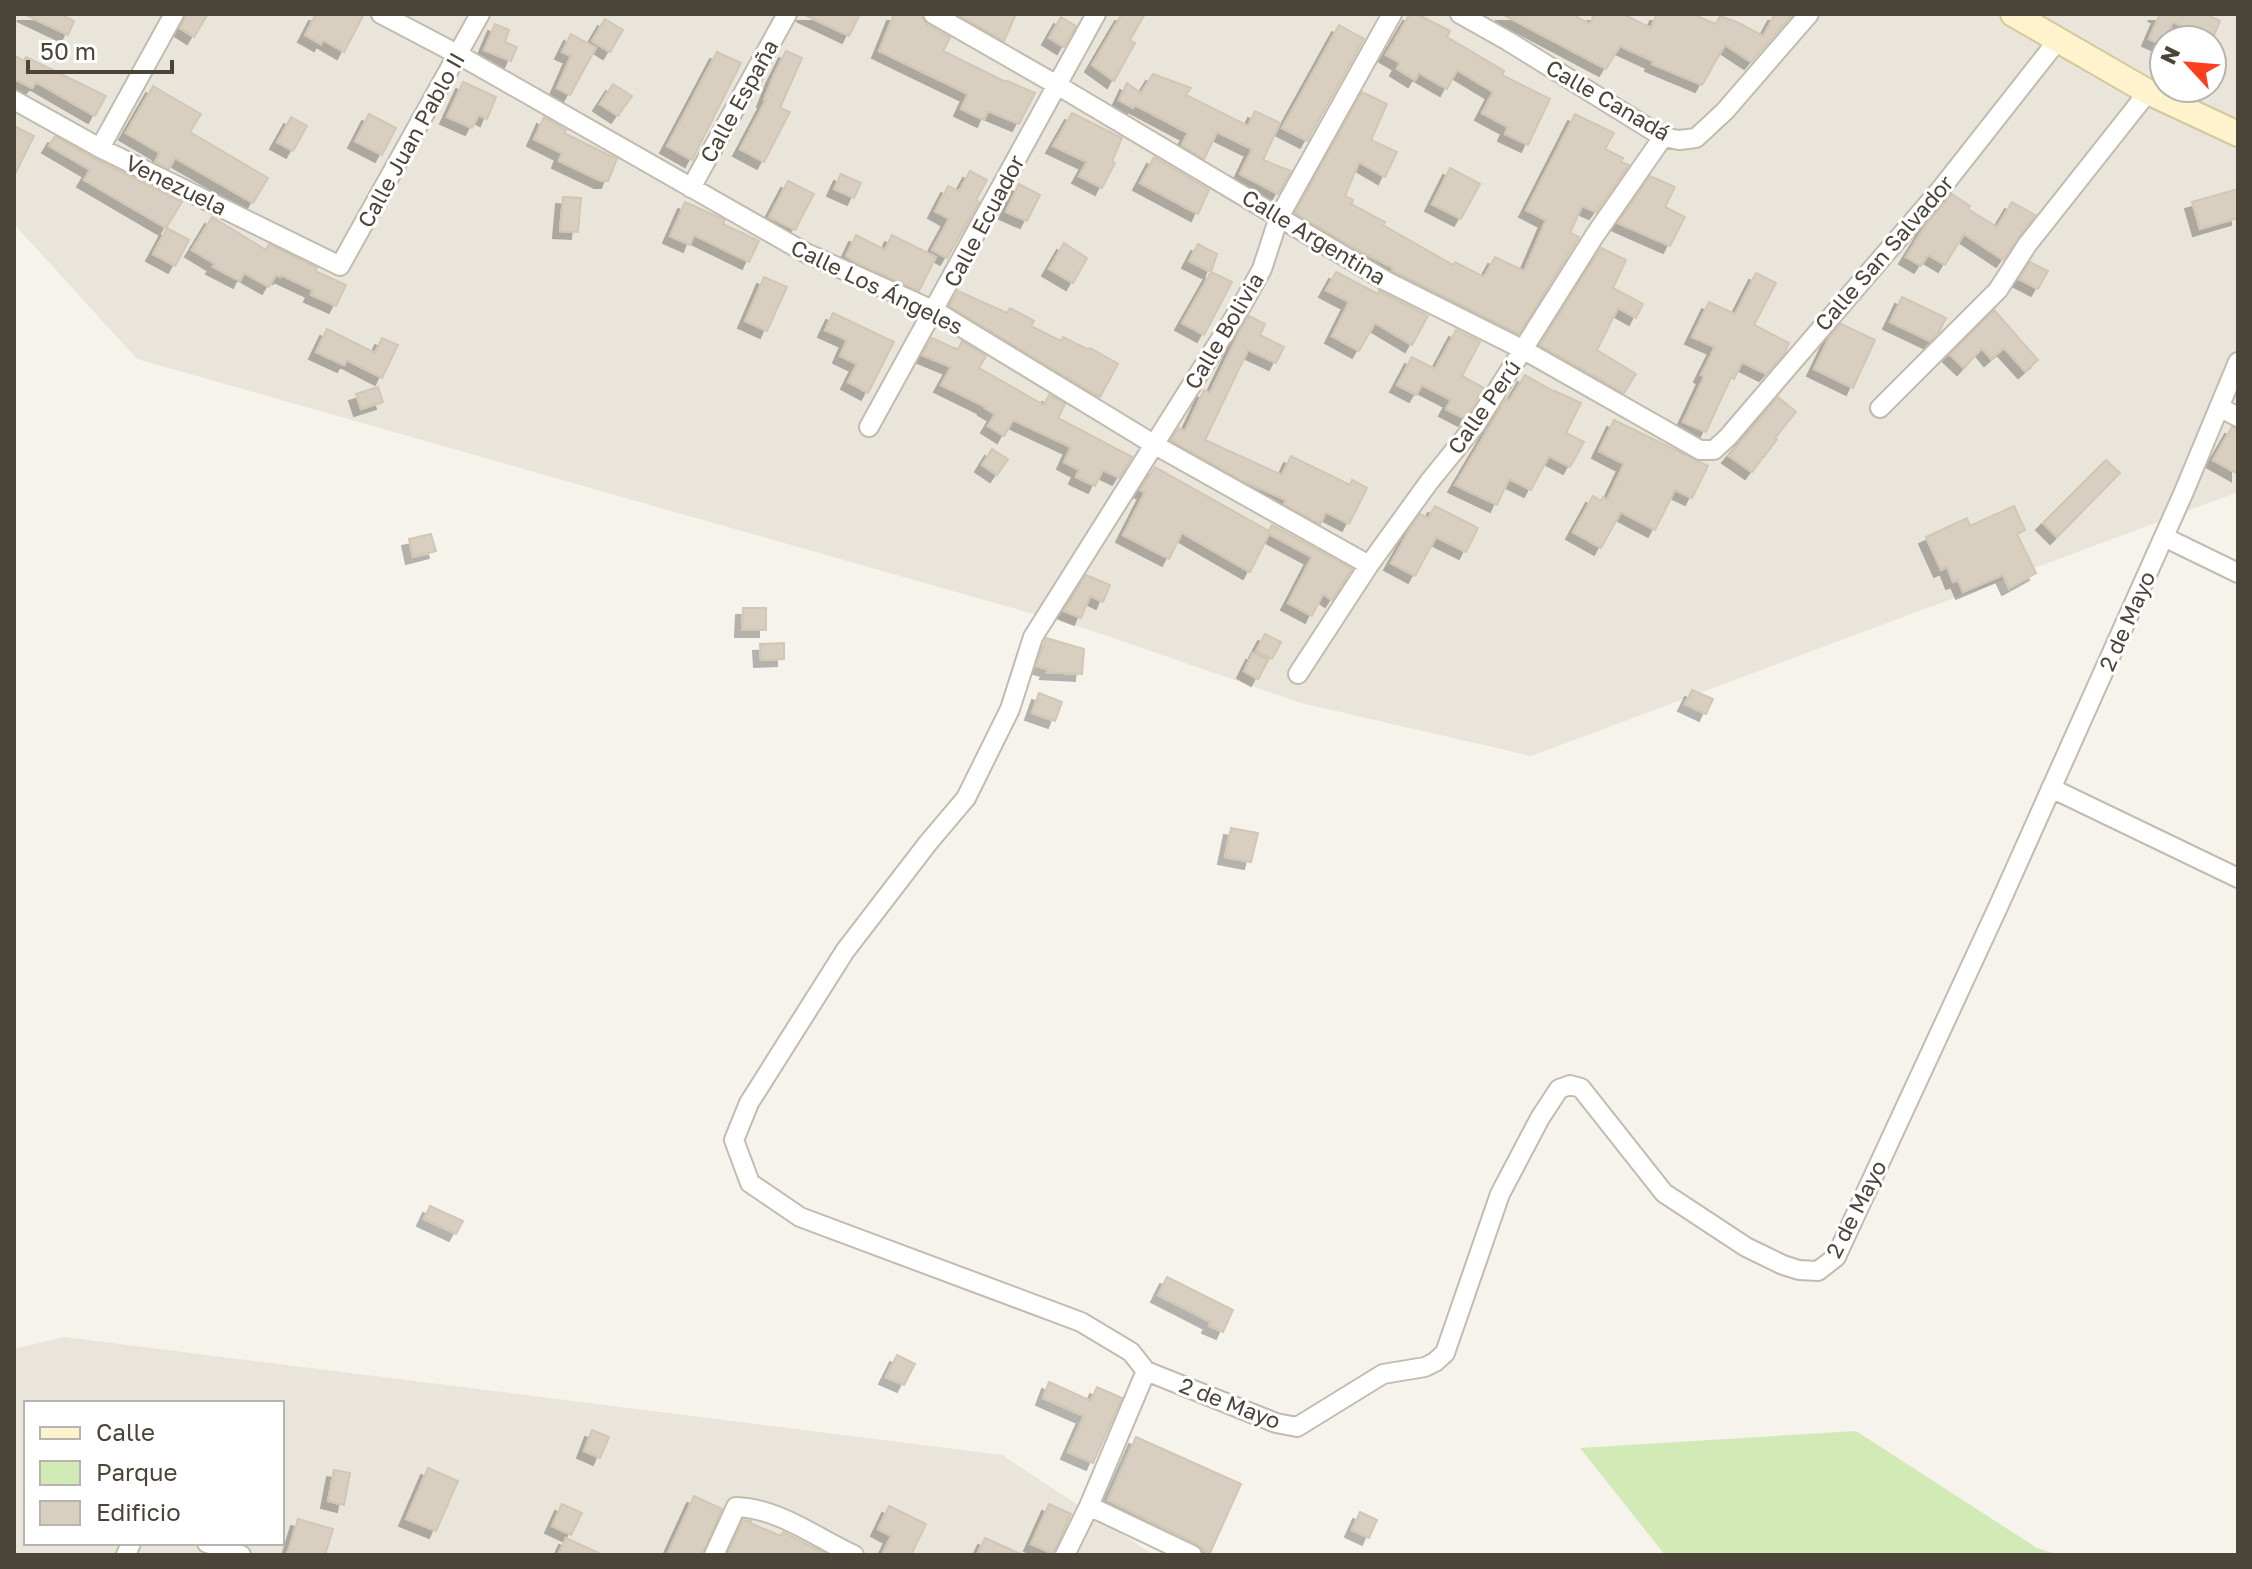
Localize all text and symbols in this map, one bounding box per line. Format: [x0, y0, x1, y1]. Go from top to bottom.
scale bar [28, 24, 172, 74]
north arrow [2148, 24, 2228, 104]
street label: Calle España [694, 35, 783, 167]
text: 50 m [40, 36, 96, 65]
text: N [2154, 42, 2185, 68]
street label: Calle Juan Pablo II [351, 48, 470, 232]
street label: Calle Canadá [1541, 53, 1675, 146]
street label: Venezuela [121, 148, 231, 221]
street label: Calle Ecuador [937, 150, 1030, 291]
street label: Calle San Salvador [1809, 169, 1959, 336]
street label: Calle Argentina [1237, 183, 1391, 290]
street label: Calle Los Ángeles [787, 233, 968, 340]
street label: Calle Bolivia [1178, 268, 1269, 394]
street label: Calle Perú [1441, 355, 1526, 459]
street label: 2 de Mayo [2093, 567, 2160, 675]
street label: 2 de Mayo [1819, 1155, 1892, 1262]
street label: 2 de Mayo [1176, 1371, 1285, 1434]
legend [24, 1401, 284, 1545]
text: Calle [96, 1417, 155, 1446]
text: Parque [96, 1457, 177, 1486]
text: Edificio [96, 1497, 181, 1526]

